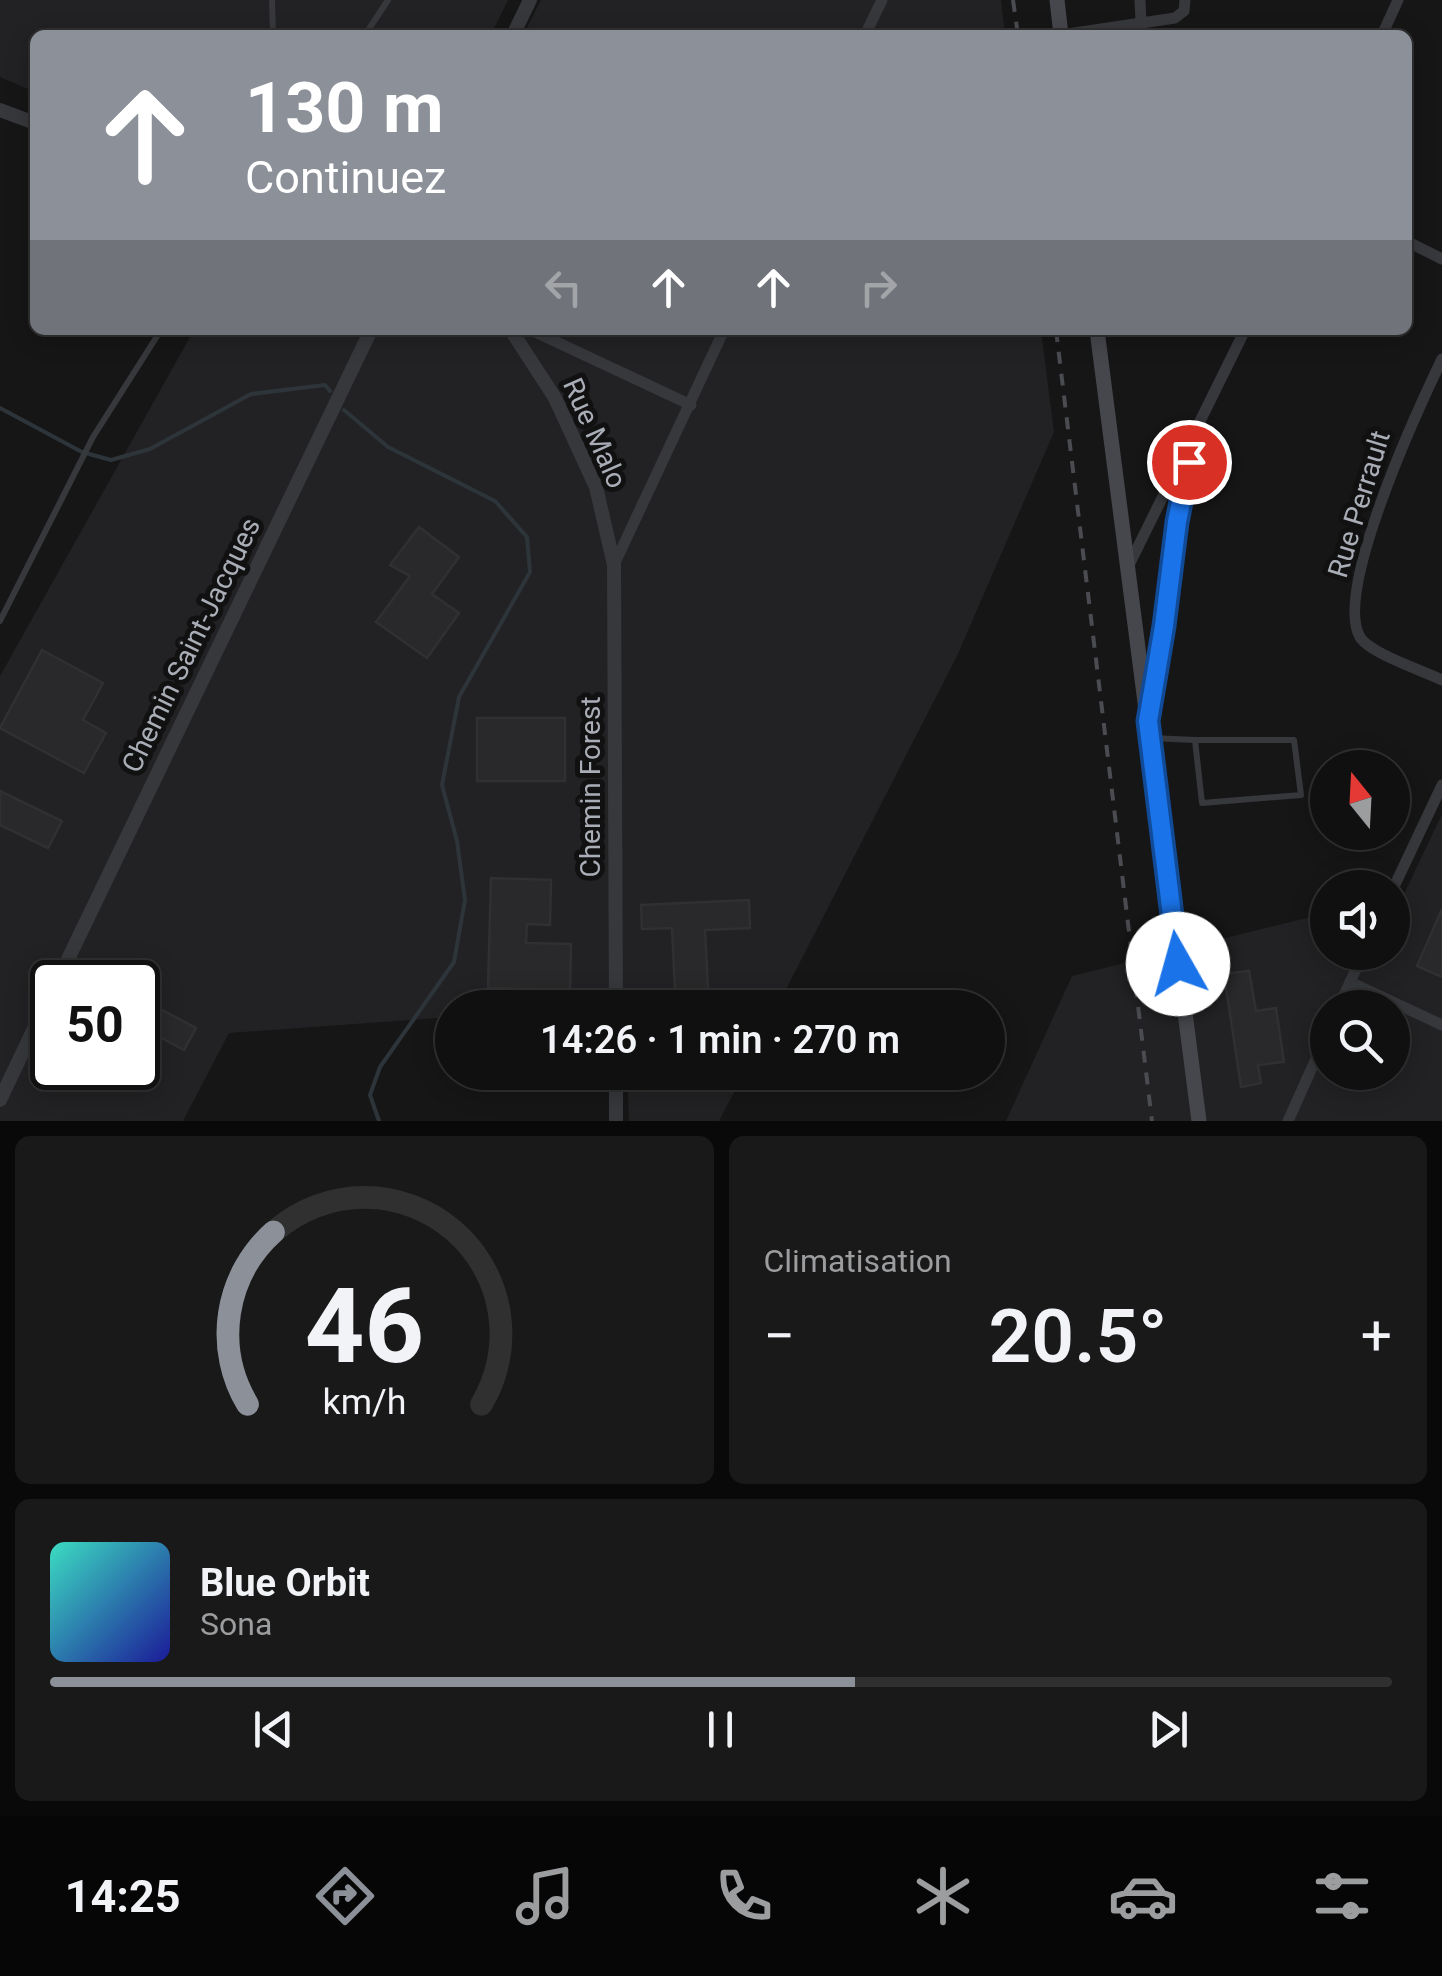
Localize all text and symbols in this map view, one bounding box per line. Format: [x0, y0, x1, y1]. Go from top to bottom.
text: 130 m [245, 67, 444, 149]
icon: ahead [80, 70, 210, 200]
text: Continuez [245, 151, 446, 204]
icon: left [536, 260, 591, 315]
icon: ahead [641, 260, 696, 315]
icon: ahead [746, 260, 801, 315]
icon: right [851, 260, 906, 315]
street label: Rue Malo [556, 373, 634, 493]
pin [1147, 420, 1232, 505]
street label: Rue Perrault [1321, 427, 1397, 581]
icon: arrive [1162, 435, 1217, 490]
street label: Chemin Saint-Jacques [115, 512, 267, 778]
street label: Chemin Forest [574, 696, 607, 878]
north arrow [1310, 750, 1410, 850]
map controls [1310, 750, 1410, 1090]
button: sound [1310, 870, 1410, 970]
position arrow [1126, 912, 1230, 1016]
speed limit sign: 50 [30, 960, 160, 1090]
button: search [1310, 990, 1410, 1090]
text: 14:26 · 1 min · 270 m [540, 1018, 900, 1062]
text: Climatisation [764, 1242, 952, 1280]
text: 46 [305, 1266, 424, 1387]
text: 20.5° [988, 1292, 1167, 1380]
text: − [764, 1304, 795, 1368]
text: + [1361, 1304, 1392, 1368]
text: km/h [322, 1381, 406, 1423]
text: Blue Orbit [200, 1561, 370, 1605]
text: Sona [200, 1605, 272, 1643]
icon: previous [246, 1702, 301, 1757]
icon: pause [693, 1702, 748, 1757]
icon: next [1141, 1702, 1196, 1757]
icon: directions [310, 1861, 380, 1931]
icon: music [510, 1861, 580, 1931]
icon: phone [709, 1861, 779, 1931]
icon: climate [908, 1861, 978, 1931]
icon: car [1108, 1861, 1178, 1931]
icon: filters [1307, 1861, 1377, 1931]
text: 14:25 [65, 1870, 181, 1923]

